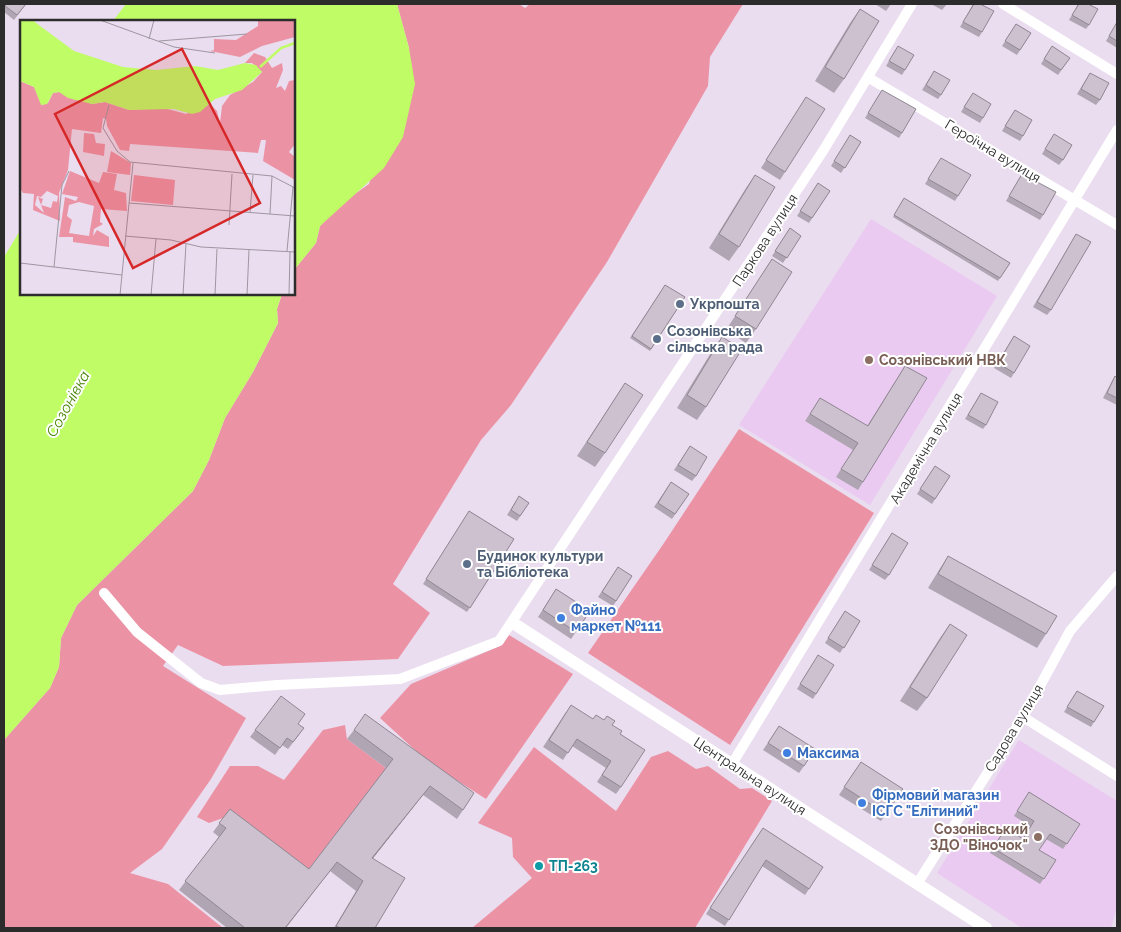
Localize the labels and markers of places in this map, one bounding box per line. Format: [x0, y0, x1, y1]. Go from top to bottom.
place label: Укрпошта [689, 296, 760, 312]
marker: Укрпошта [674, 298, 686, 310]
place label: Созонівська сільська рада [667, 323, 763, 355]
marker: Созонівська сільська рада [651, 333, 663, 345]
place label: Созонівський НВК [879, 352, 1006, 368]
marker: Созонівський НВК [863, 354, 875, 366]
place label: Будинок культури та Бібліотека [477, 548, 603, 580]
marker: Будинок культури та Бібліотека [461, 558, 473, 570]
place label: Файно маркет №111 [571, 602, 661, 634]
marker: Файно маркет №111 [555, 612, 567, 624]
place label: Максима [797, 745, 859, 761]
marker: Максима [781, 747, 793, 759]
place label: Фірмовий магазин ІСГС "Елітиний" [872, 787, 999, 819]
marker: Фірмовий магазин ІСГС "Елітиний" [856, 797, 868, 809]
place label: Созонівський ЗДО "Віночок" [930, 821, 1028, 853]
marker: Созонівський ЗДО "Віночок" [1032, 831, 1044, 843]
place label: ТП-263 [549, 858, 598, 874]
marker: ТП-263 [533, 860, 545, 872]

